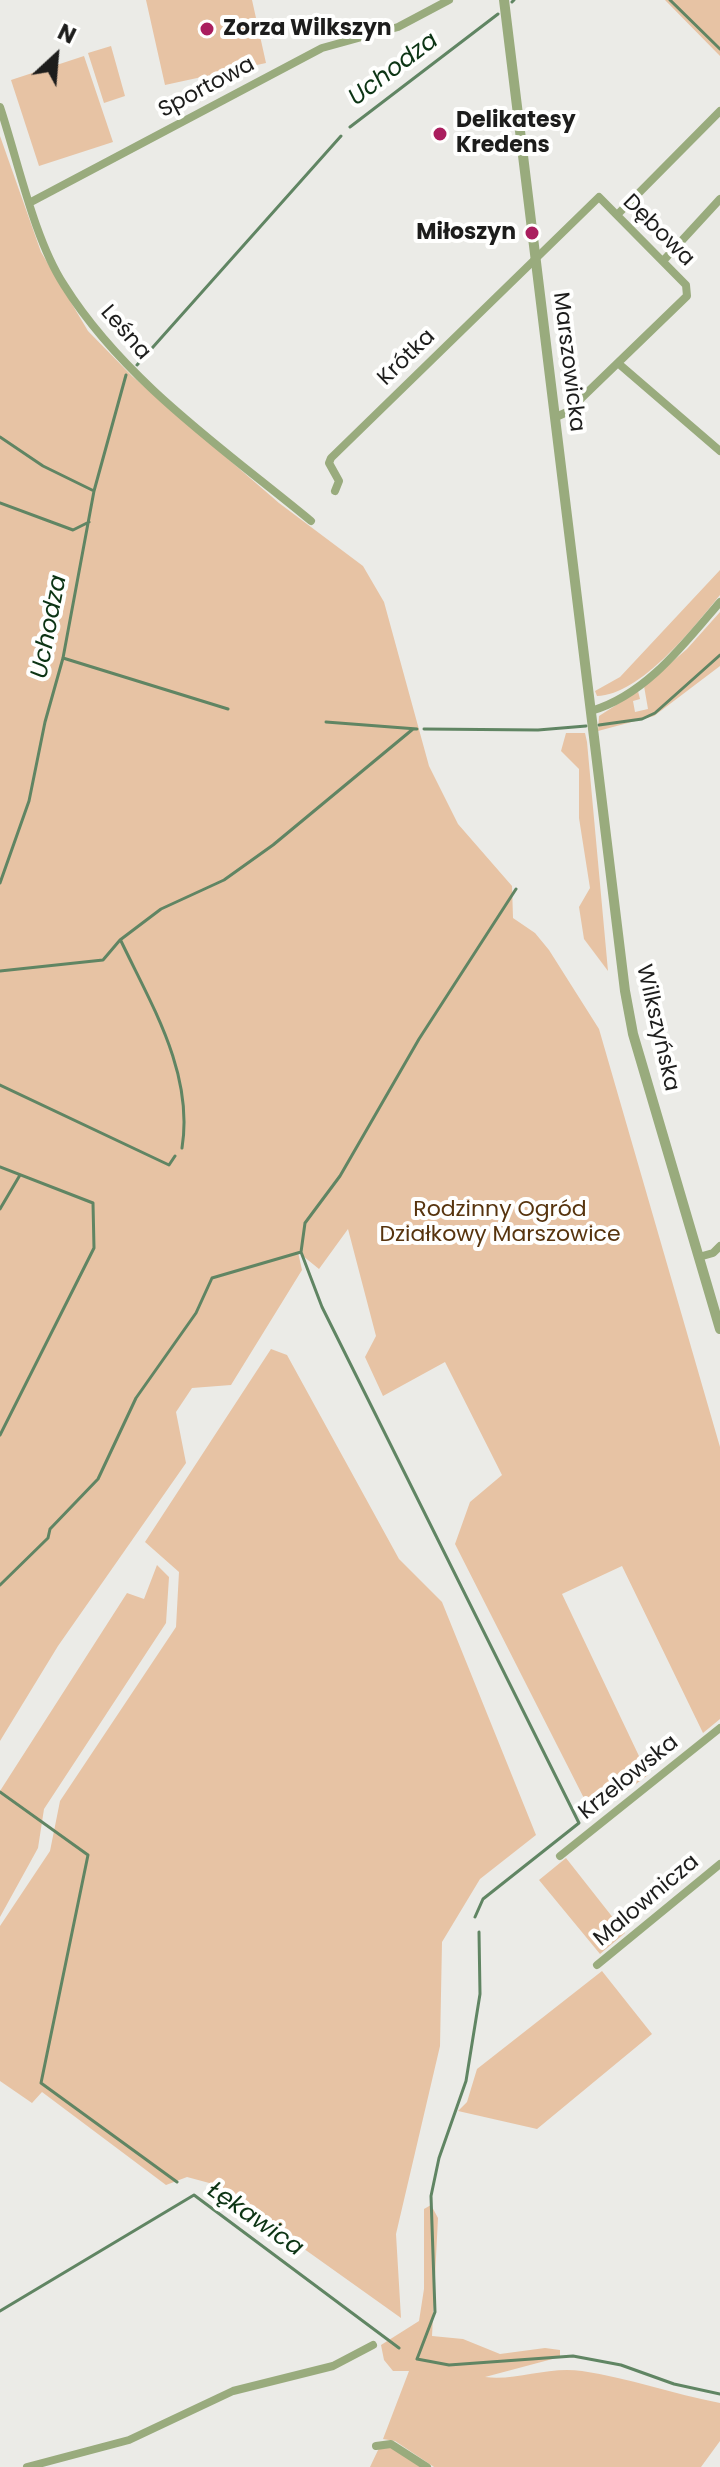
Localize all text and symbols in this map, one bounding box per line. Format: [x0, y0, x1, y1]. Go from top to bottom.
north arrow [16, 16, 96, 96]
text: N [53, 16, 81, 52]
place label: Zorza Wilkszyn [223, 16, 392, 42]
marker: Zorza Wilkszyn [198, 20, 216, 38]
water label: Uchodza [343, 27, 445, 113]
street label: Sportowa [154, 52, 260, 124]
place label: Delikatesy Kredens [456, 108, 576, 160]
marker: Delikatesy Kredens [431, 125, 449, 143]
street label: Dębowa [616, 189, 700, 273]
place label: Miłoszyn [416, 220, 516, 246]
marker: Miłoszyn [523, 224, 541, 242]
street label: Marszowicka [546, 291, 590, 433]
street label: Leśna [94, 300, 156, 366]
street label: Krótka [373, 324, 441, 392]
water label: Uchodza [26, 573, 74, 681]
street label: Wilkszyńska [630, 962, 684, 1094]
park label: Rodzinny Ogród Działkowy Marszowice [379, 1197, 621, 1248]
street label: Krzelowska [574, 1730, 684, 1826]
street label: Malownicza [589, 1849, 705, 1953]
water label: Łękawica [202, 2177, 308, 2263]

